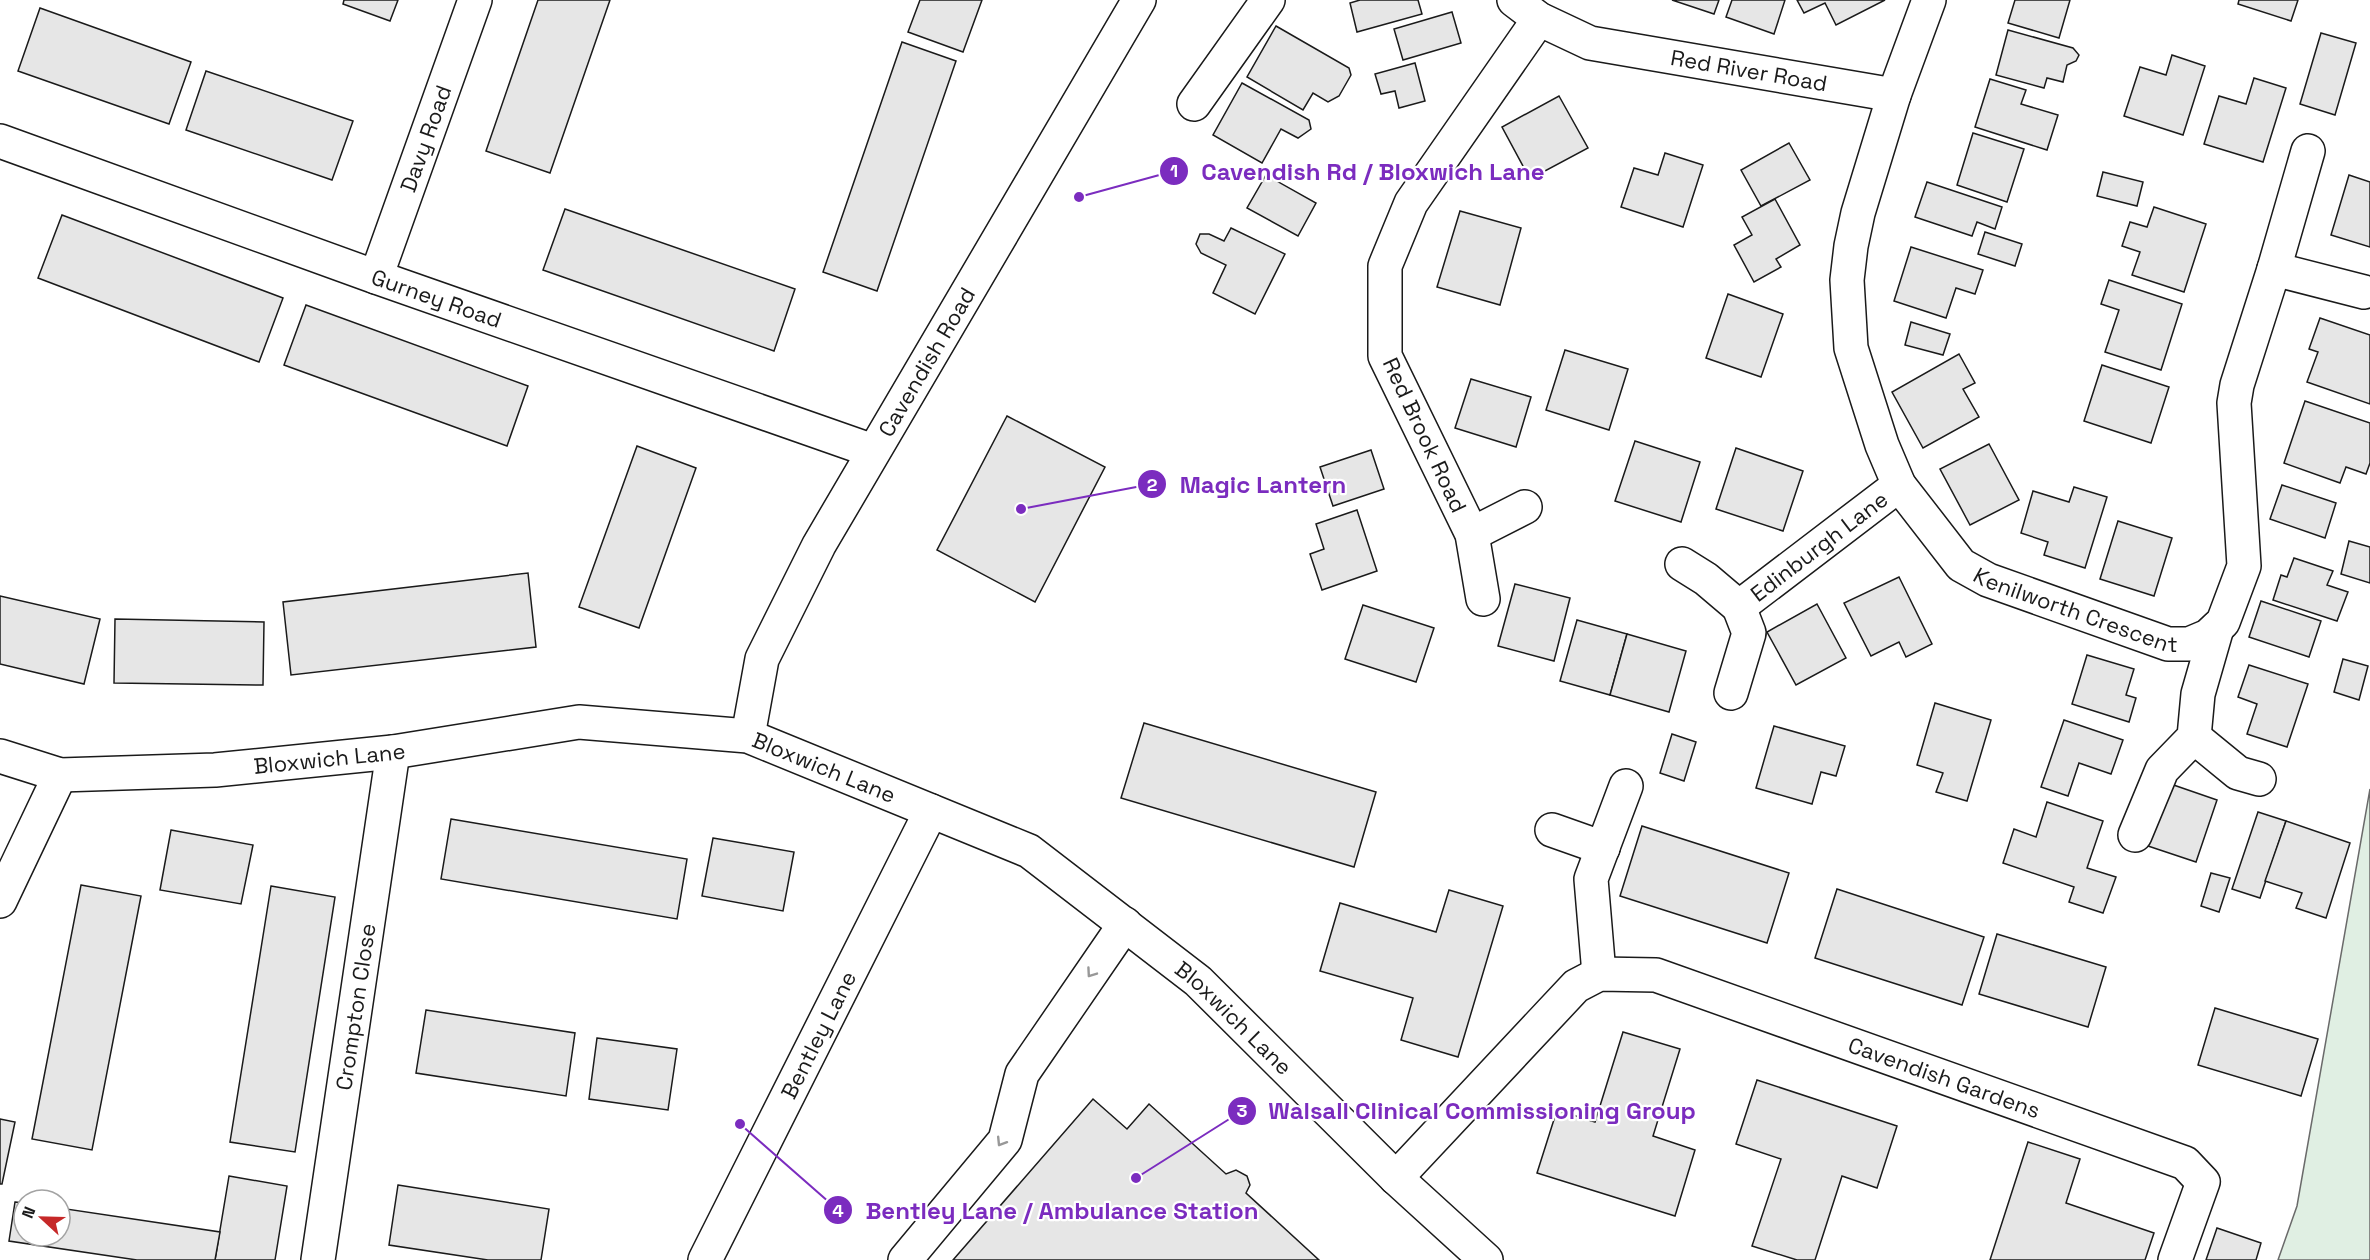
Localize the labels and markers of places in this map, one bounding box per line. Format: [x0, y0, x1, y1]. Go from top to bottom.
callout: Cavendish Rd / Bloxwich Lane [1159, 150, 1557, 192]
callout: Magic Lantern [1137, 463, 1358, 505]
callout: Walsall Clinical Commissioning Group [1227, 1090, 1708, 1132]
callout: Bentley Lane / Ambulance Station [823, 1189, 1271, 1231]

